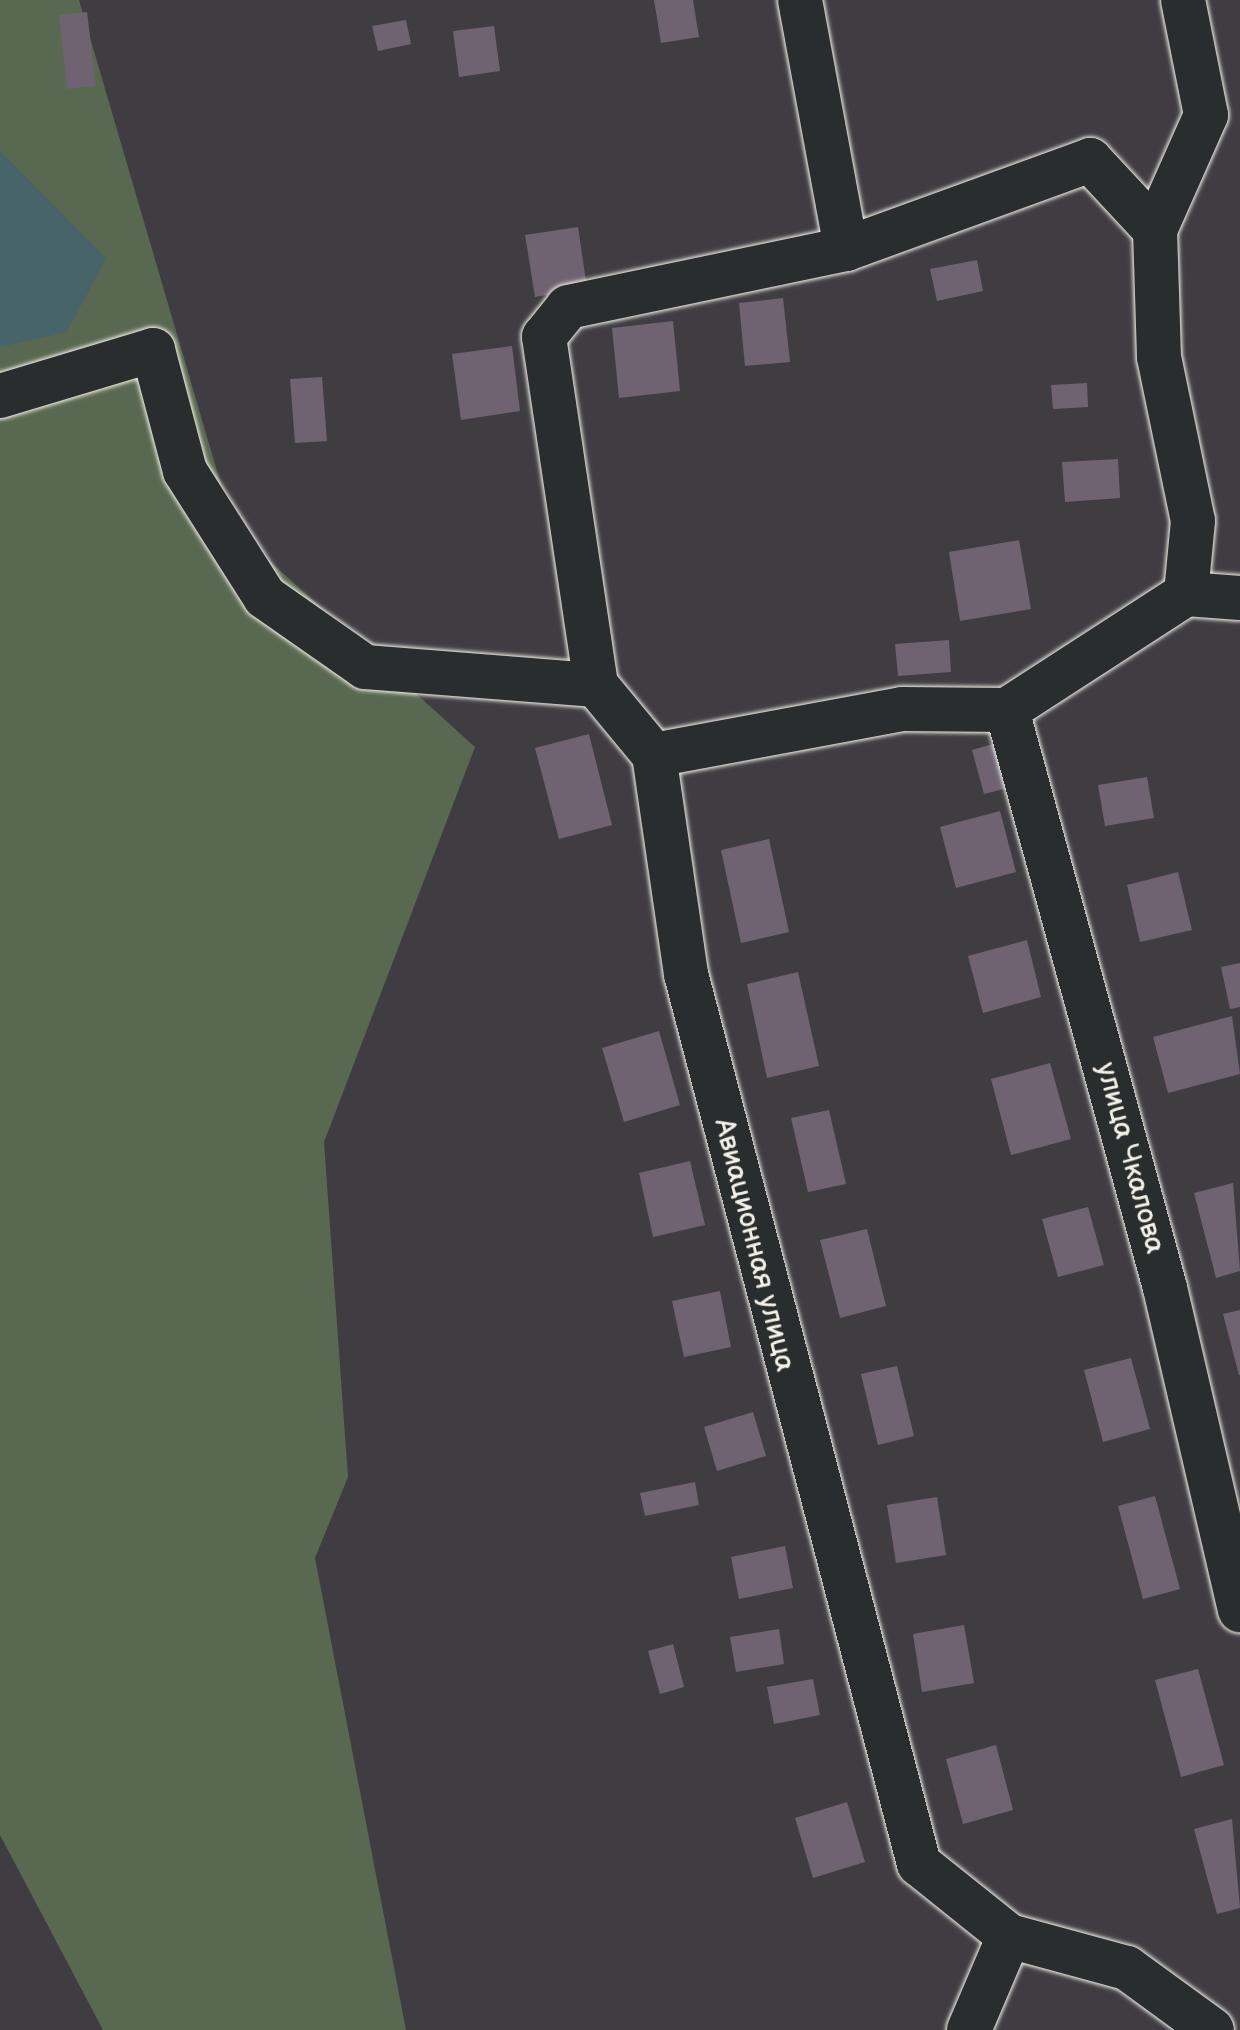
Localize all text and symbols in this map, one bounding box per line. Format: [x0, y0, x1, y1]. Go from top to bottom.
street label: улица Чкалова [1088, 1059, 1172, 1257]
street label: Авиационная улица [706, 1115, 802, 1375]

